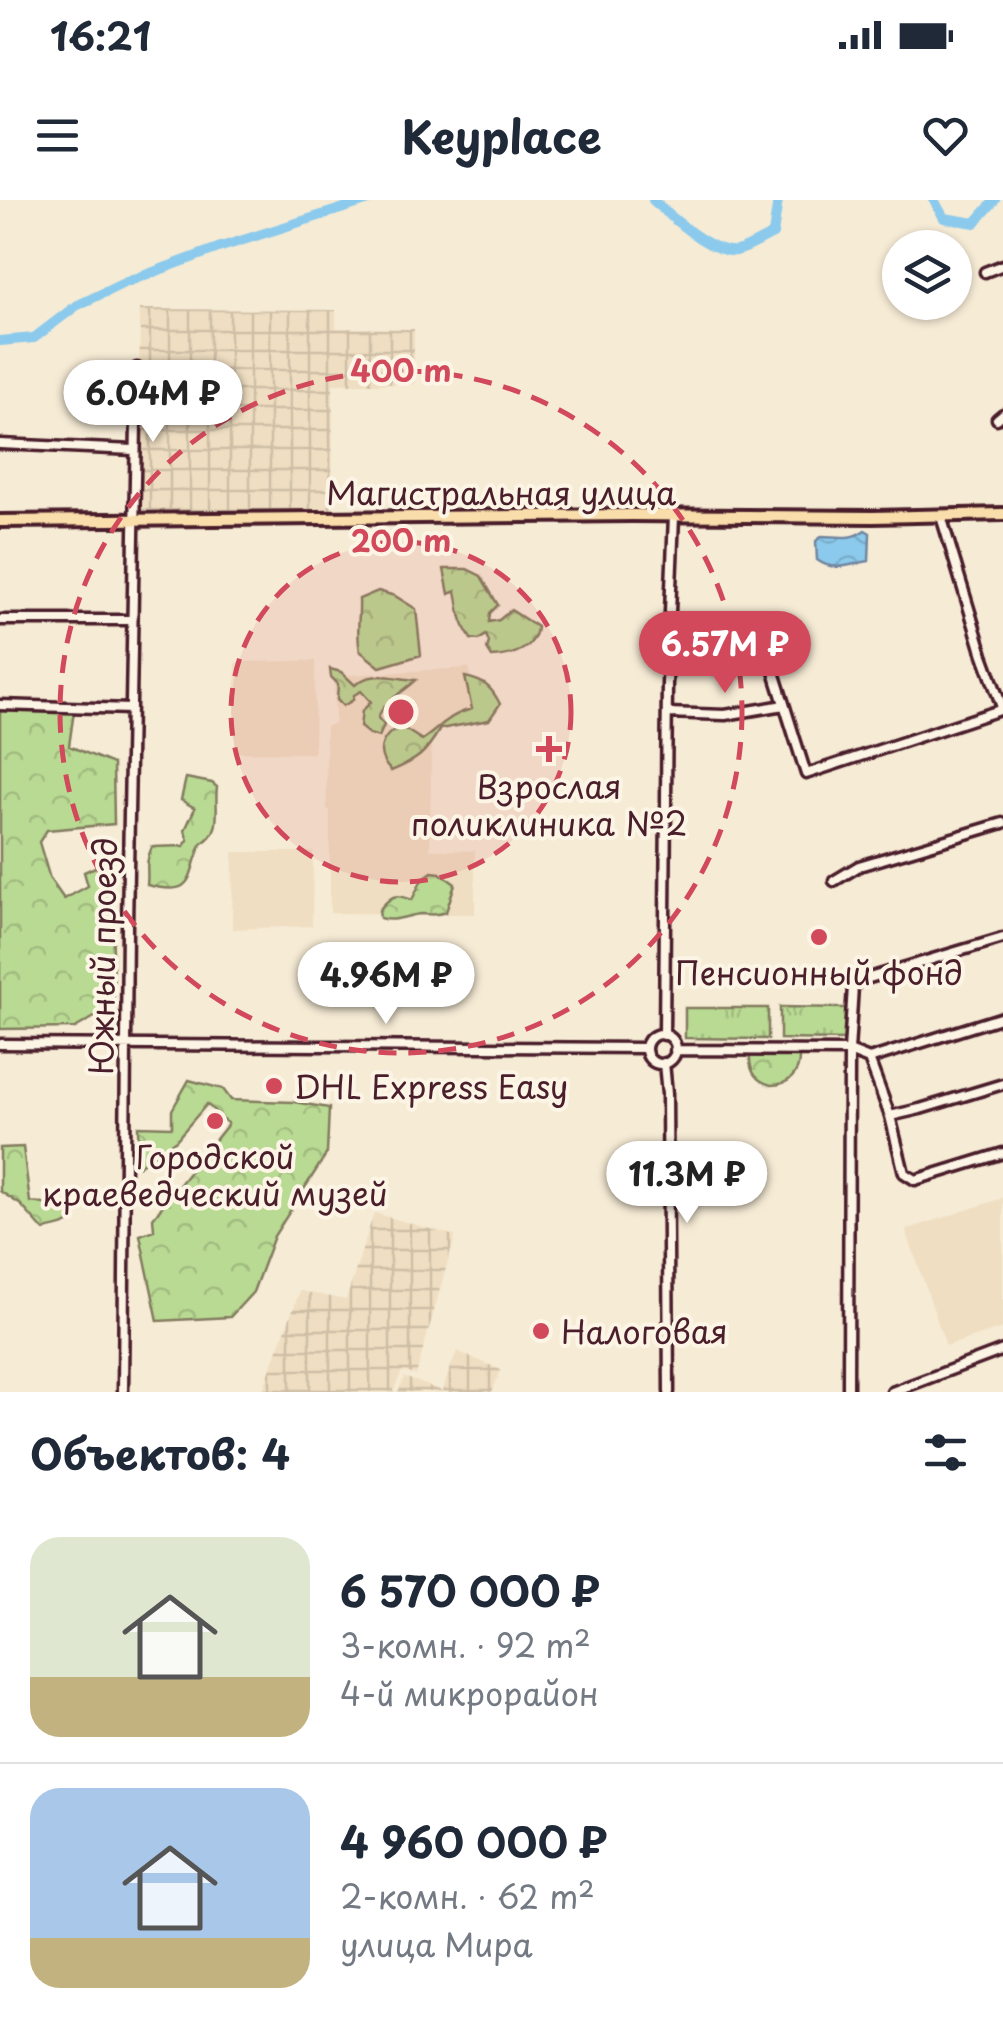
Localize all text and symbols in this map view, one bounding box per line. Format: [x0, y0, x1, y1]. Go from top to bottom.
text: 16:21 [50, 7, 151, 64]
text: Keyplace [401, 101, 602, 169]
icon: menu [30, 108, 85, 163]
icon: heart [918, 108, 973, 163]
map controls [882, 230, 972, 320]
button: layers [882, 230, 972, 320]
text: 400 m [350, 347, 452, 392]
pin: 6.04M ₽ [61, 360, 245, 445]
text: 6.04M ₽ [85, 368, 221, 416]
street label: Магистральная улица [326, 468, 676, 516]
text: 200 m [351, 517, 451, 562]
pin: 6.57M ₽ [633, 611, 817, 696]
text: 6.57M ₽ [661, 619, 789, 667]
centre of rings [383, 694, 419, 730]
marker: Взрослая поликлиника №2 [536, 736, 562, 762]
place label: Взрослая поликлиника №2 [411, 762, 687, 847]
street label: Южный проезд [76, 837, 128, 1075]
marker: Пенсионный фонд [808, 926, 830, 948]
pin: 4.96M ₽ [294, 942, 478, 1027]
place label: Пенсионный фонд [675, 948, 963, 996]
text: 4.96M ₽ [320, 950, 452, 998]
place label: DHL Express Easy [294, 1062, 568, 1110]
marker: DHL Express Easy [263, 1075, 285, 1097]
marker: Городской краеведческий музей [204, 1110, 226, 1132]
place label: Городской краеведческий музей [42, 1132, 388, 1217]
pin: 11.3M ₽ [595, 1141, 779, 1226]
text: 11.3M ₽ [628, 1149, 746, 1197]
place label: Налоговая [561, 1307, 728, 1355]
marker: Налоговая [530, 1320, 552, 1342]
text: Объектов: 4 [30, 1421, 290, 1484]
icon: filters [918, 1425, 973, 1480]
text: 6 570 000 ₽ [340, 1558, 600, 1621]
icon: home [110, 1577, 230, 1697]
text: 3-комн. · 92 m² [340, 1621, 591, 1669]
text: 4-й микрорайон [340, 1669, 599, 1717]
text: 4 960 000 ₽ [340, 1809, 607, 1872]
icon: home [110, 1828, 230, 1948]
text: 2-комн. · 62 m² [340, 1872, 595, 1920]
text: улица Мира [340, 1920, 533, 1968]

